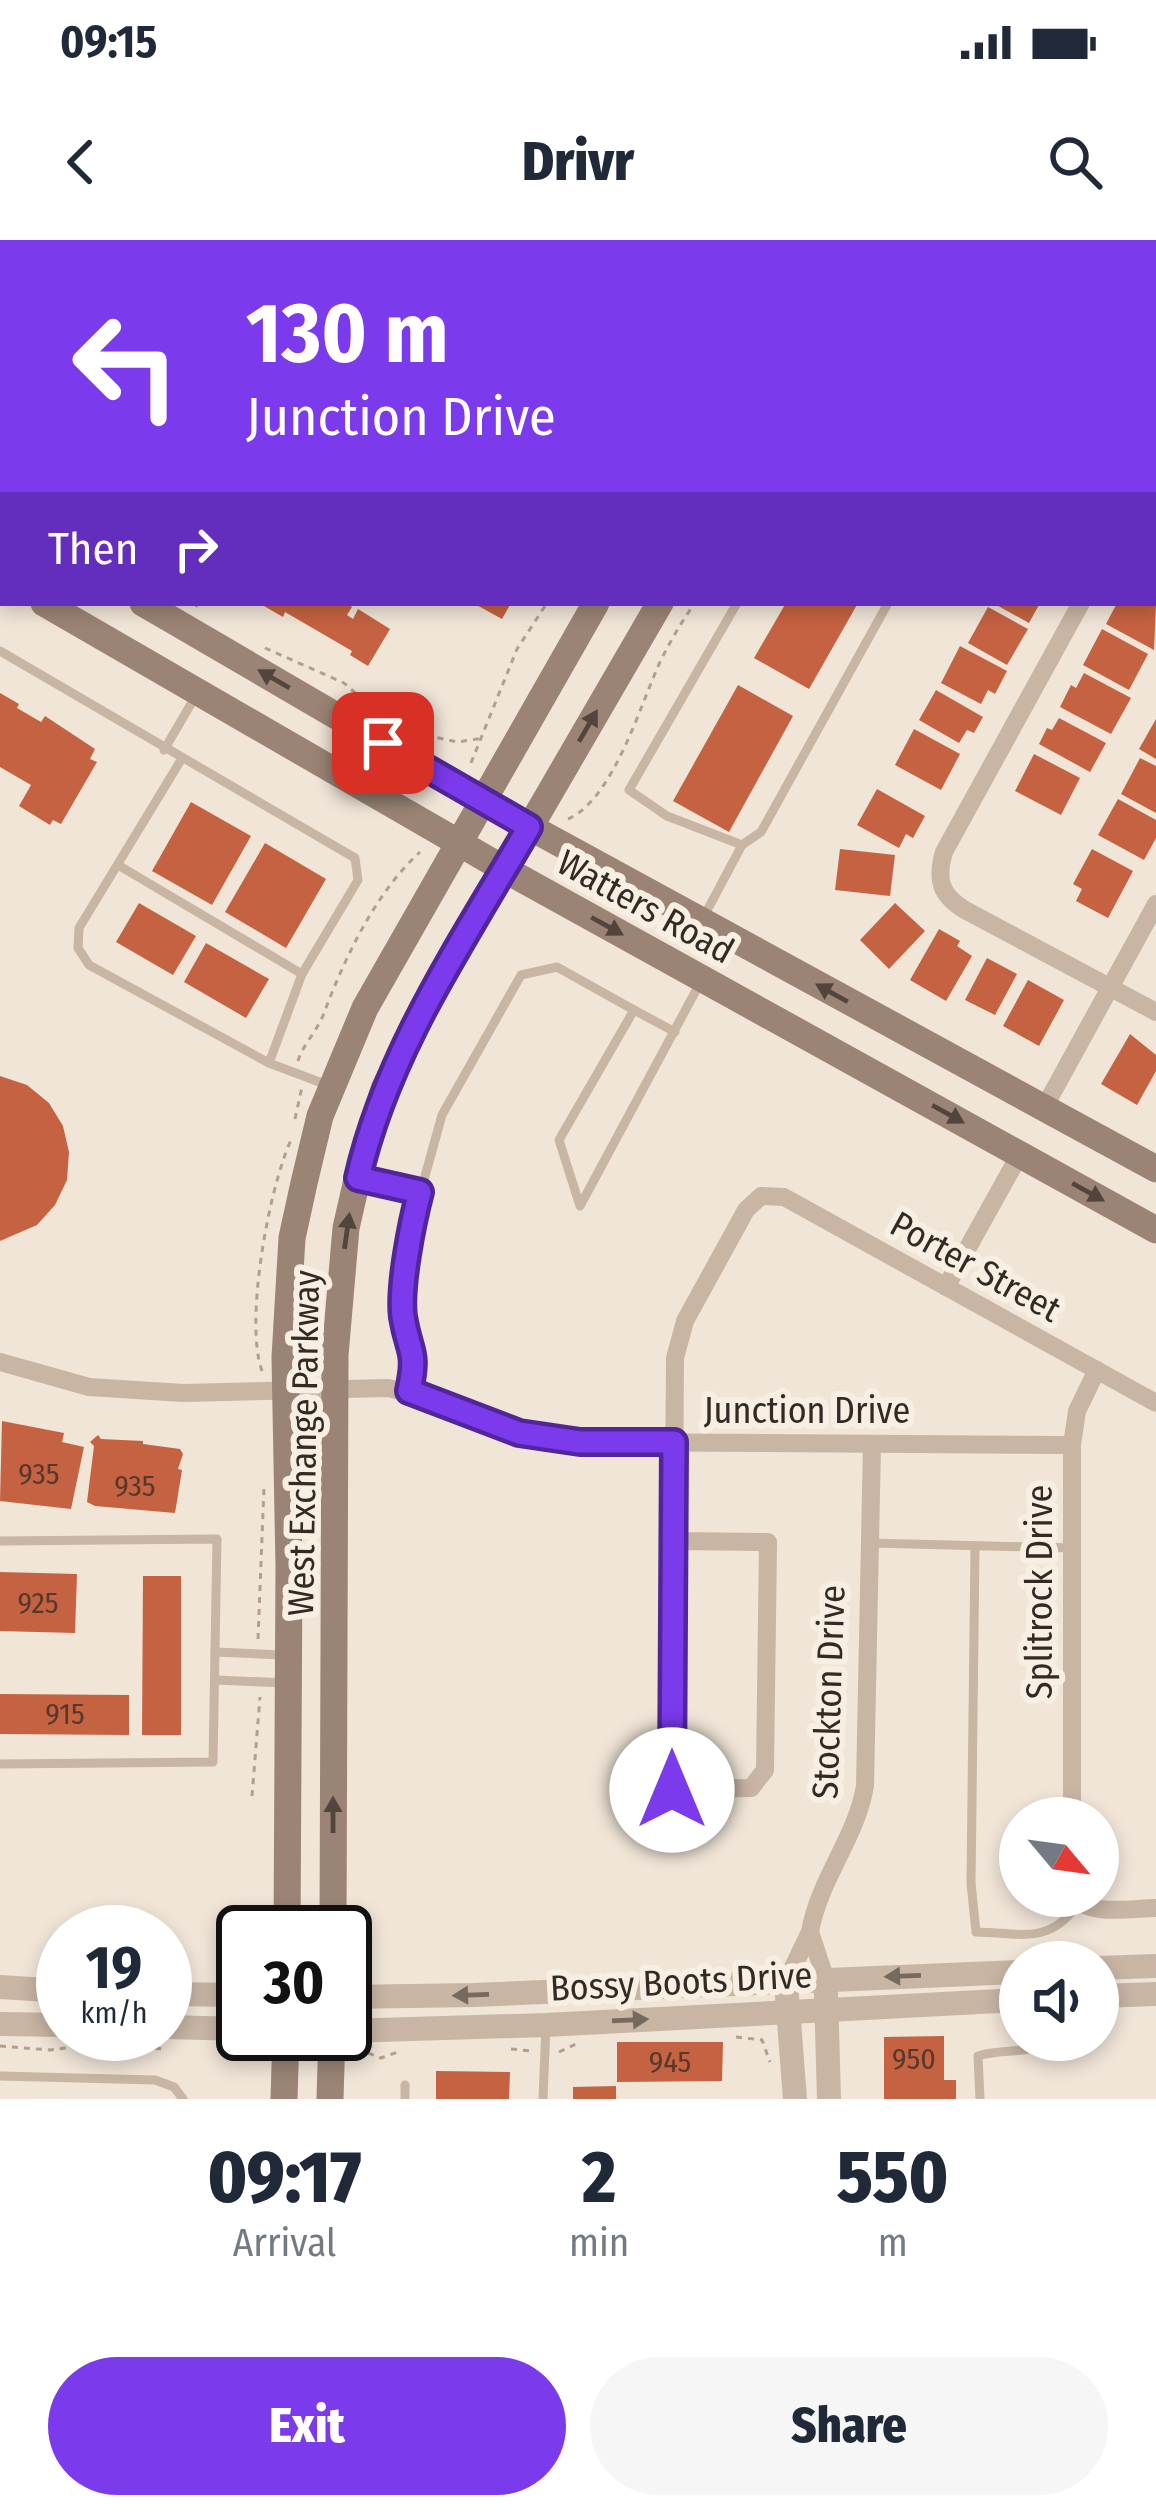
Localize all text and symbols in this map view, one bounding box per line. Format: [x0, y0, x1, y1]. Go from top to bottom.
text: 09:15 [60, 15, 157, 69]
icon: back [48, 129, 114, 195]
icon: search [1042, 129, 1108, 195]
text: Drivr [522, 130, 634, 194]
text: 130 m [246, 283, 449, 384]
icon: left [48, 288, 204, 444]
text: Junction Drive [246, 385, 556, 449]
icon: right [163, 516, 229, 582]
text: Then [48, 522, 139, 576]
one-way arrow [257, 670, 291, 691]
pin [332, 692, 434, 794]
one-way arrow [576, 709, 597, 743]
icon: arrive [350, 710, 416, 776]
street label: Watters Road [550, 840, 741, 973]
one-way arrow [589, 915, 624, 936]
one-way arrow [815, 983, 849, 1004]
one-way arrow [931, 1103, 966, 1124]
one-way arrow [1070, 1181, 1105, 1202]
street label: Porter Street [883, 1202, 1069, 1332]
one-way arrow [338, 1211, 357, 1249]
street label: West Exchange Parkway [279, 1270, 329, 1616]
street label: Junction Drive [704, 1389, 910, 1433]
house number: 935 [18, 1456, 60, 1492]
house number: 935 [114, 1468, 156, 1504]
street label: Splitrock Drive [1018, 1485, 1062, 1699]
street label: Stockton Drive [803, 1584, 855, 1800]
house number: 925 [17, 1585, 59, 1621]
house number: 915 [45, 1696, 85, 1732]
position arrow [609, 1727, 735, 1853]
one-way arrow [324, 1795, 343, 1833]
north arrow [999, 1797, 1119, 1917]
map controls [999, 1797, 1119, 2061]
speed limit sign: 30 [216, 1905, 372, 2061]
text: 19 [86, 1932, 142, 2004]
button: sound [999, 1941, 1119, 2061]
street label: Bossy Boots Drive [549, 1953, 813, 2011]
one-way arrow [883, 1967, 921, 1986]
one-way arrow [452, 1986, 490, 2005]
text: km/h [81, 1995, 147, 2031]
one-way arrow [612, 2011, 649, 2030]
house number: 950 [892, 2041, 936, 2077]
house number: 945 [649, 2044, 691, 2080]
text: 09:17 [207, 2135, 362, 2221]
text: 2 [582, 2135, 616, 2221]
text: 550 [837, 2135, 949, 2221]
text: Arrival [233, 2220, 336, 2266]
text: min [569, 2220, 629, 2266]
text: m [878, 2220, 908, 2266]
button: Exit [48, 2357, 566, 2495]
button: Share [590, 2357, 1108, 2495]

